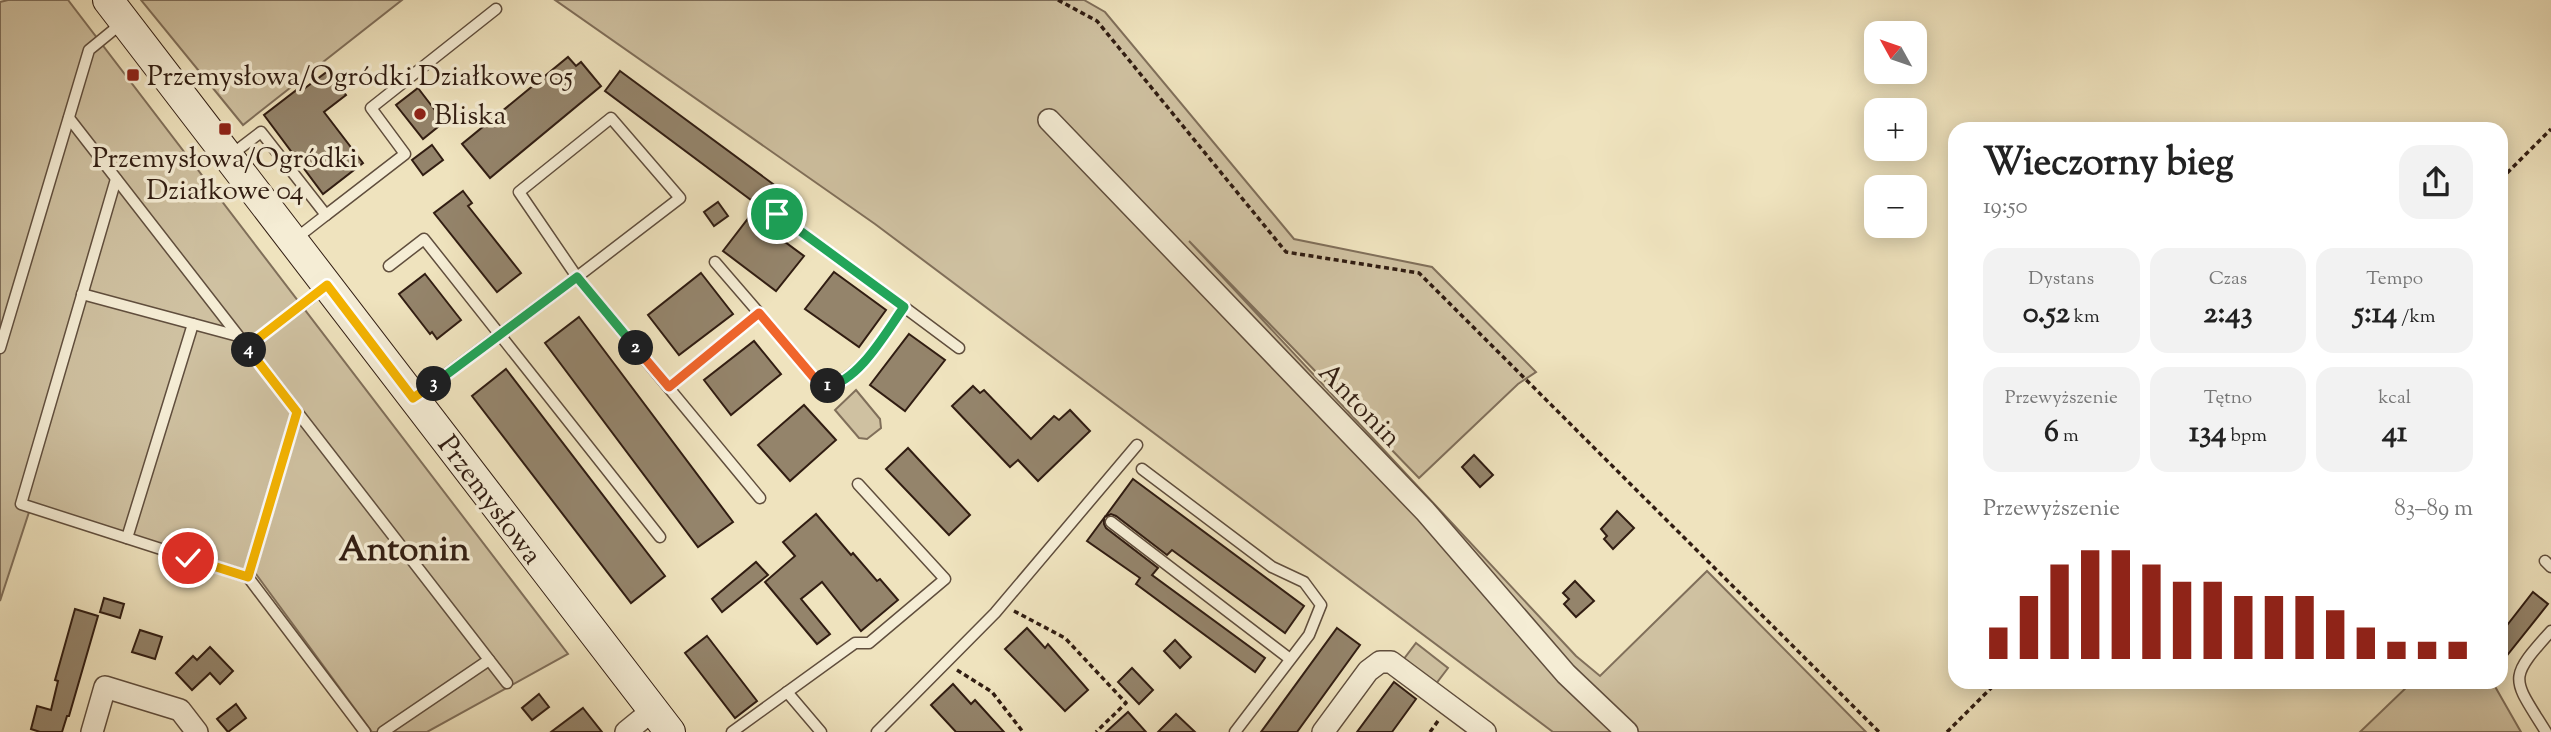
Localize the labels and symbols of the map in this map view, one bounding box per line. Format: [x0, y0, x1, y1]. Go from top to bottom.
north arrow [1864, 21, 1927, 84]
place label: Przemysłowa/Ogródki Działkowe 05 [147, 58, 574, 98]
marker: Przemysłowa/Ogródki Działkowe 05 [125, 67, 141, 83]
place label: Bliska [434, 97, 507, 137]
marker: Bliska [412, 106, 428, 122]
marker: Przemysłowa/Ogródki Działkowe 04 [217, 121, 233, 137]
place label: Przemysłowa/Ogródki Działkowe 04 [92, 140, 358, 212]
pin [747, 184, 807, 244]
pin: 2 [618, 330, 654, 366]
pin: 4 [232, 332, 266, 368]
street label: Antonin [1308, 354, 1410, 458]
pin: 3 [416, 366, 452, 402]
pin: 1 [810, 368, 846, 404]
street label: Przemysłowa [427, 428, 551, 574]
district label: Antonin [338, 526, 470, 577]
pin [158, 528, 218, 588]

